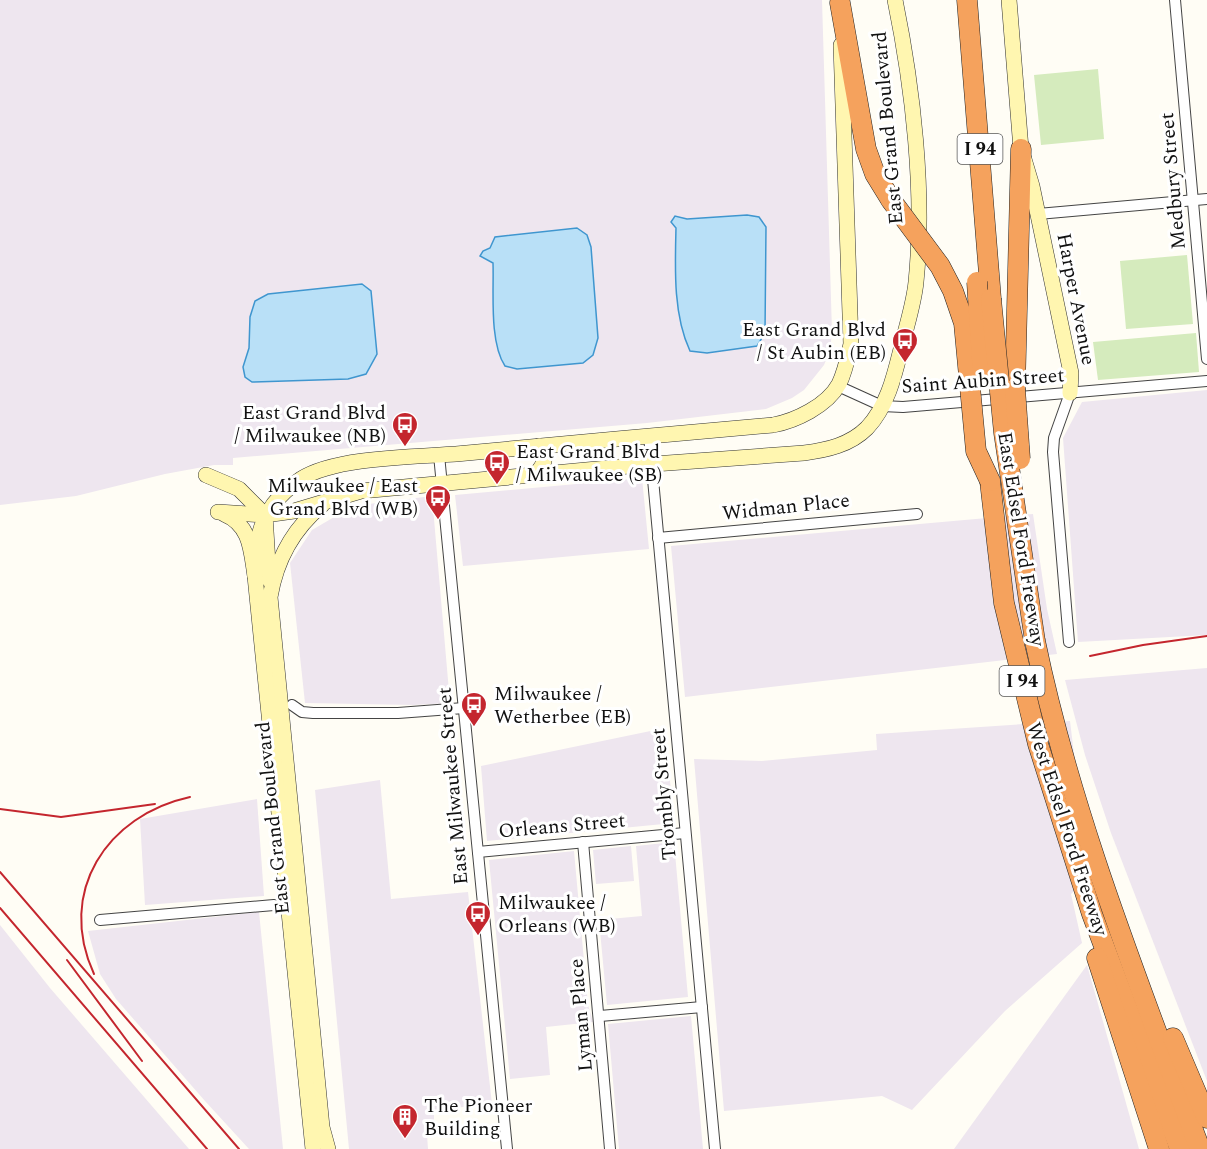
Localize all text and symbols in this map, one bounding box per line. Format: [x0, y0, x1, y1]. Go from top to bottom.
street label: East Grand Boulevard [865, 30, 911, 226]
street label: Medbury Street [1152, 111, 1194, 251]
road number: I 94 [958, 134, 1002, 164]
street label: Harper Avenue [1048, 230, 1104, 368]
place label: East Grand Blvd / St Aubin (EB) [742, 315, 886, 368]
bus stop icon: East Grand Blvd / St Aubin (EB) [890, 326, 920, 364]
street label: Saint Aubin Street [901, 360, 1065, 402]
place label: East Grand Blvd / Milwaukee (NB) [235, 398, 386, 451]
bus stop icon: East Grand Blvd / Milwaukee (NB) [390, 410, 420, 448]
street label: East Edsel Ford Freeway [989, 430, 1053, 650]
place label: East Grand Blvd / Milwaukee (SB) [516, 437, 662, 490]
bus stop icon: East Grand Blvd / Milwaukee (SB) [482, 448, 512, 486]
place label: Milwaukee / East Grand Blvd (WB) [267, 471, 418, 524]
bus stop icon: Milwaukee / East Grand Blvd (WB) [423, 483, 453, 521]
street label: Widman Place [721, 485, 851, 529]
road number: I 94 [1000, 666, 1044, 696]
place label: Milwaukee / Wetherbee (EB) [494, 679, 631, 732]
street label: East Milwaukee Street [429, 686, 477, 886]
bus stop icon: Milwaukee / Wetherbee (EB) [459, 690, 489, 728]
street label: West Edsel Ford Freeway [1018, 718, 1116, 941]
street label: East Grand Boulevard [248, 720, 298, 916]
street label: Trombly Street [643, 727, 685, 861]
street label: Orleans Street [497, 806, 627, 846]
place label: Milwaukee / Orleans (WB) [498, 888, 616, 941]
bus stop icon: Milwaukee / Orleans (WB) [463, 899, 493, 937]
street label: Lyman Place [561, 957, 601, 1073]
place label: The Pioneer Building [424, 1091, 533, 1144]
building icon: The Pioneer Building [390, 1102, 420, 1140]

